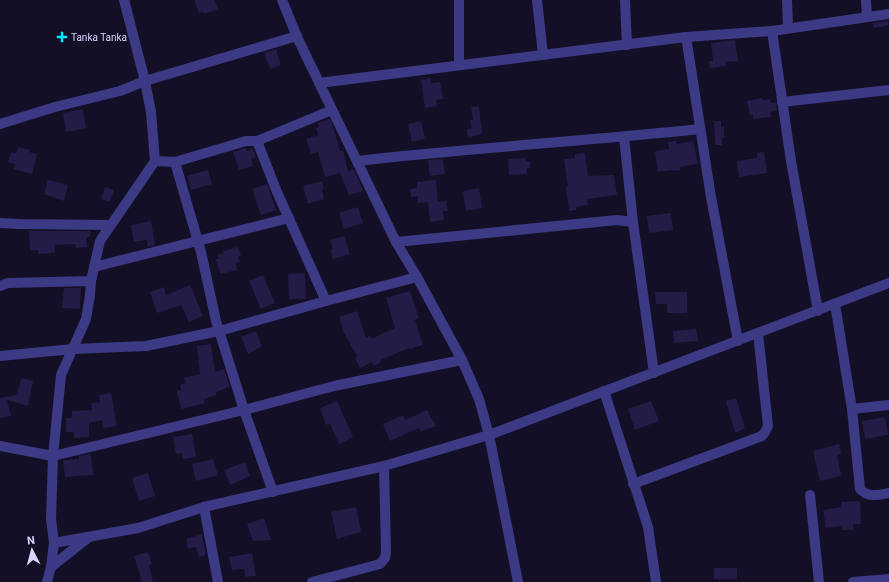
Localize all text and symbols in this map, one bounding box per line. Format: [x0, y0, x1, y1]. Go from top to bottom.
marker: Tanka Tanka [56, 31, 68, 43]
place label: Tanka Tanka [71, 32, 127, 43]
north arrow [12, 530, 52, 570]
text: N [26, 534, 36, 547]

